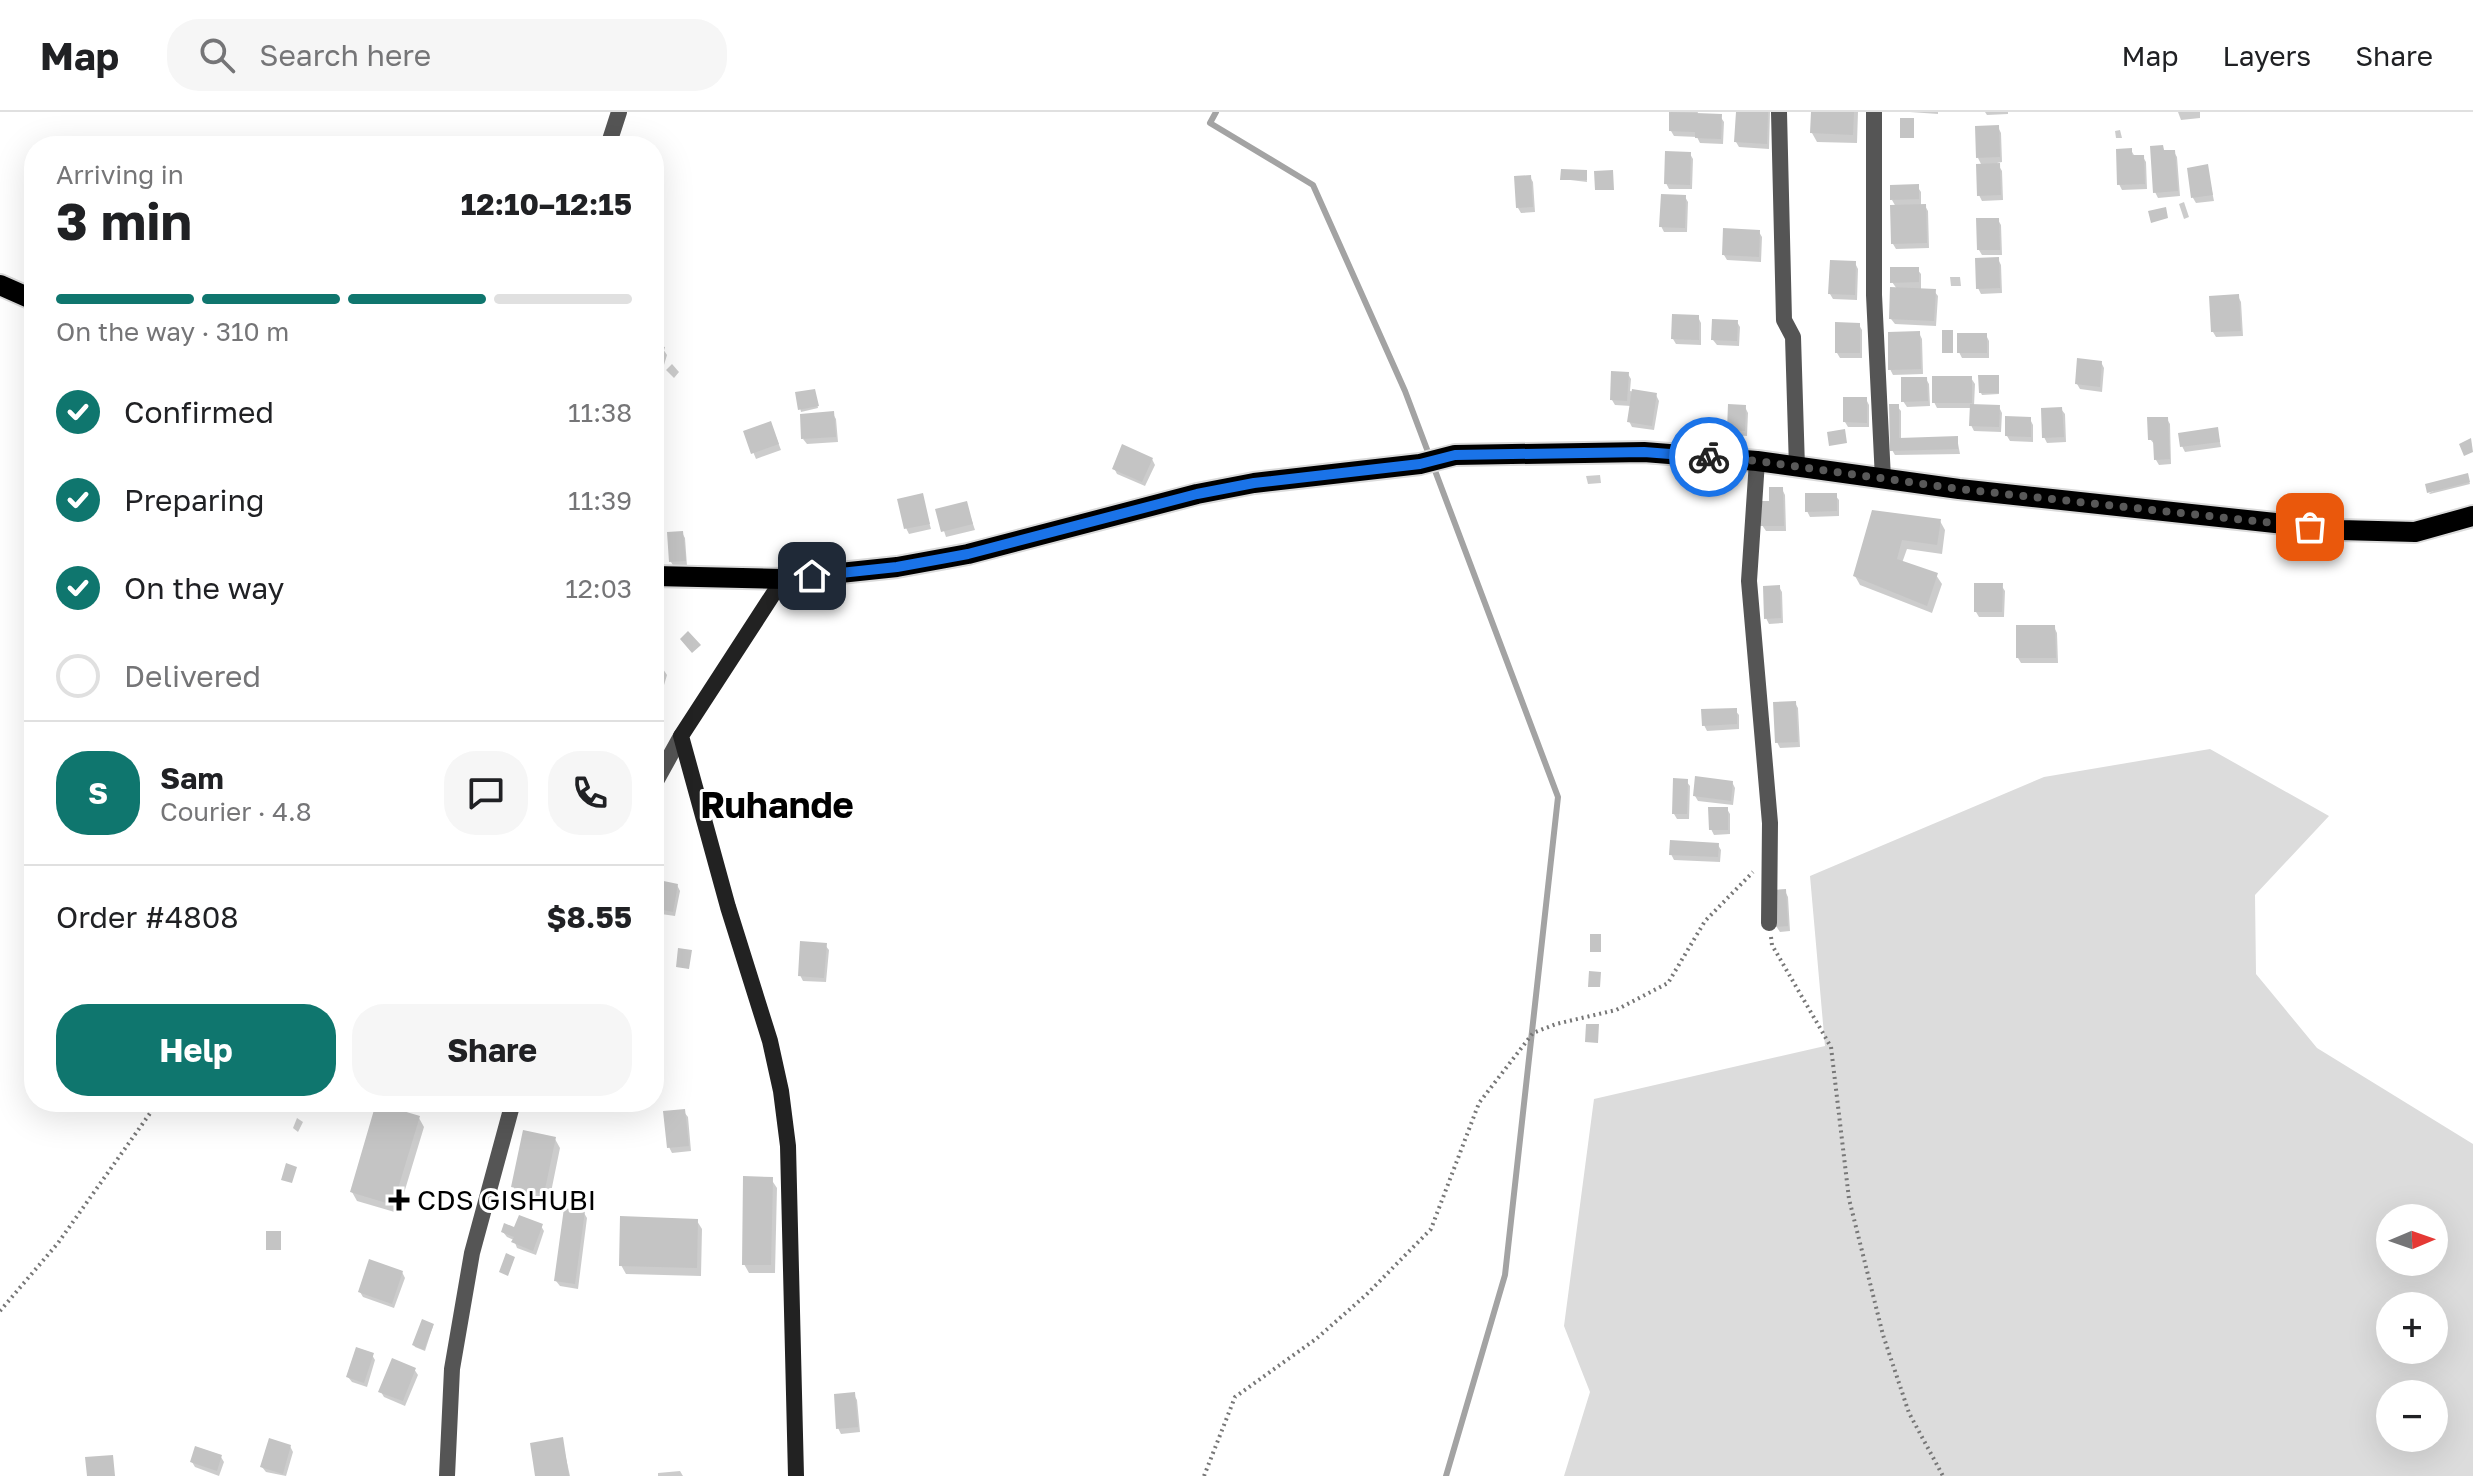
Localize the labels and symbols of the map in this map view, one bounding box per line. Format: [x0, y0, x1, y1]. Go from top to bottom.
courier [1669, 417, 1749, 497]
pin [2276, 493, 2344, 561]
pin [778, 542, 846, 610]
district label: Ruhande [700, 783, 854, 826]
place label: CDS GISHUBI [417, 1183, 596, 1216]
marker: CDS GISHUBI [388, 1189, 410, 1211]
north arrow [2376, 1204, 2448, 1276]

